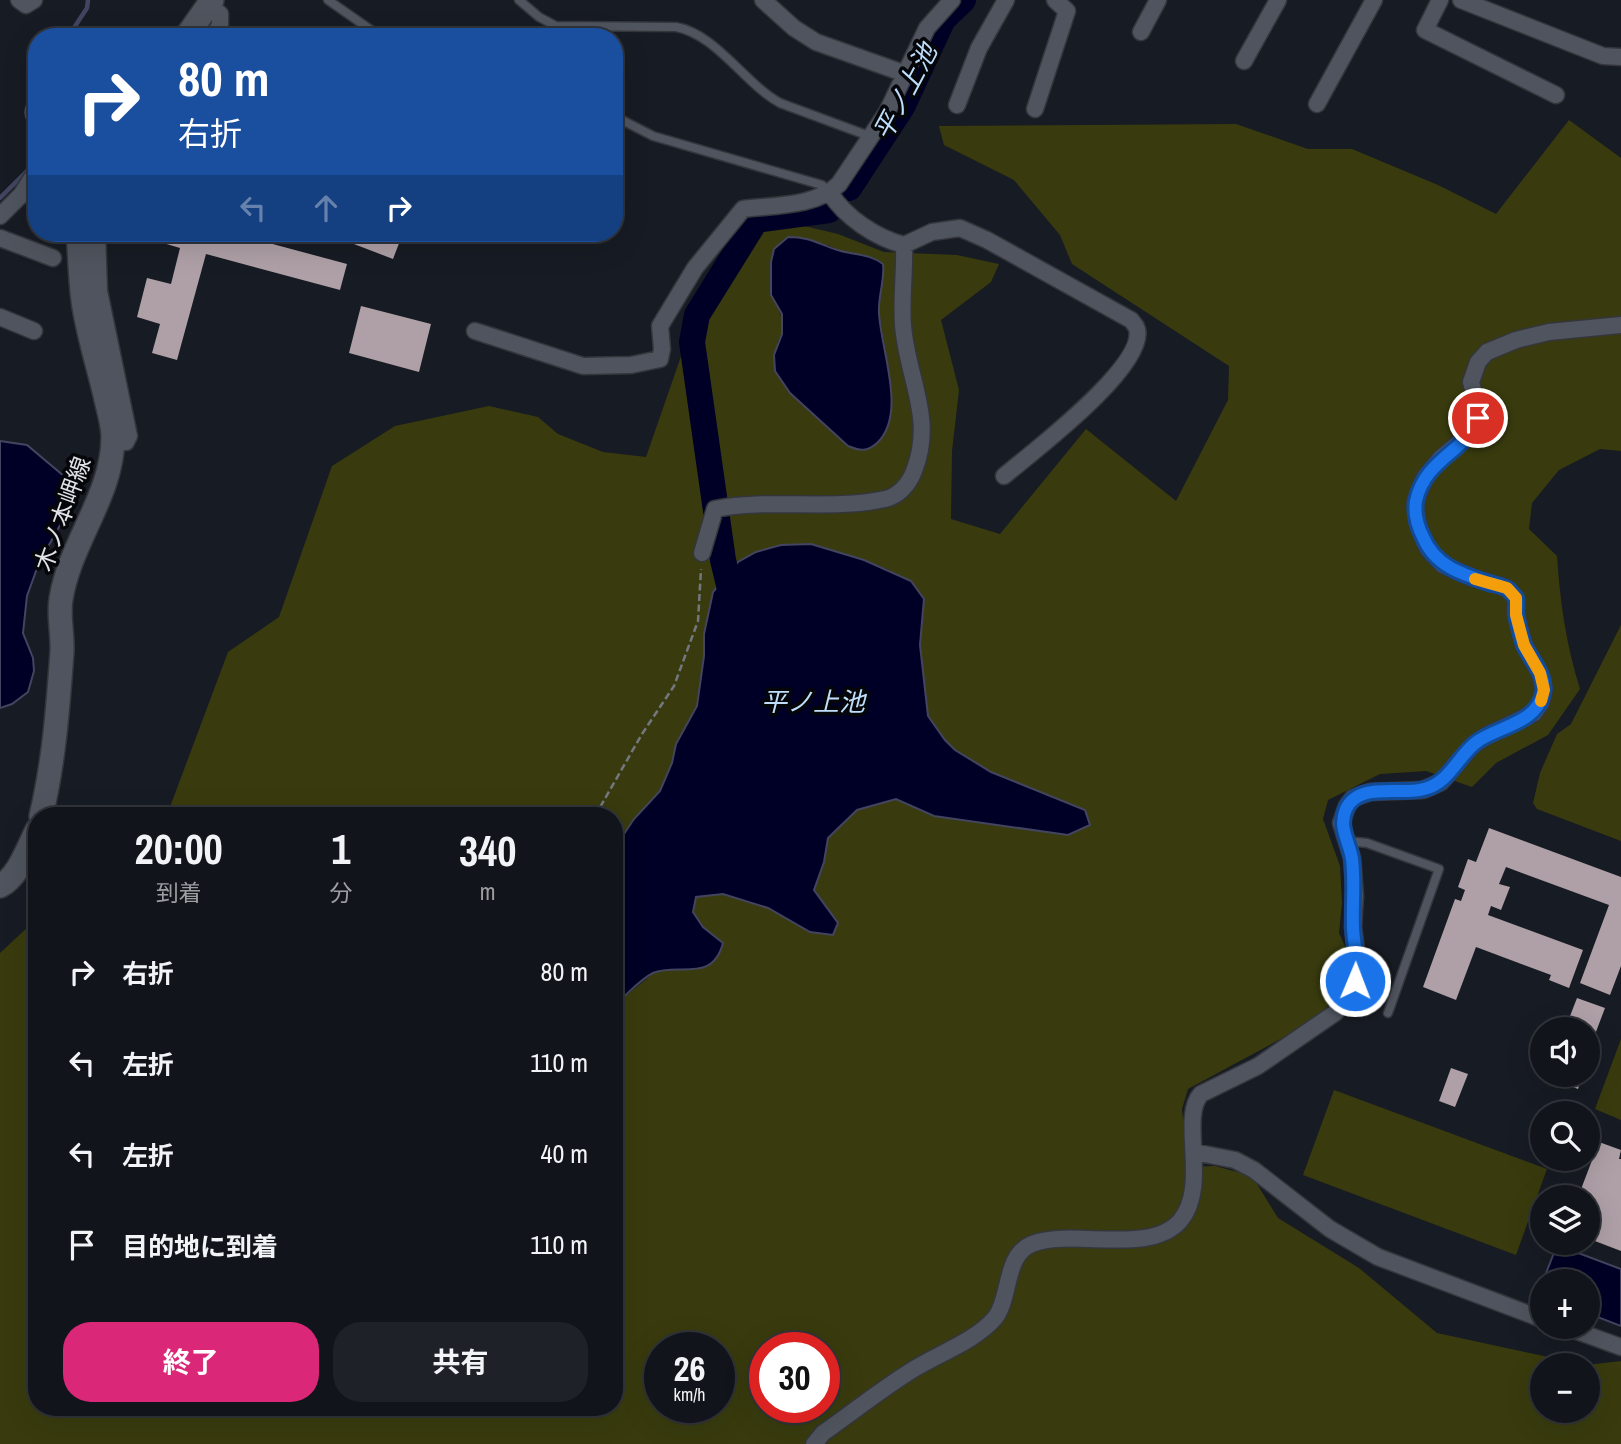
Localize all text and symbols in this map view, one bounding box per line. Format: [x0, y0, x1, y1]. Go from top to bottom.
water label: 平ノ上池 [865, 35, 946, 146]
text: 80 m [178, 45, 270, 111]
icon: right [63, 56, 154, 147]
text: 右折 [178, 112, 242, 155]
icon: left [234, 189, 272, 227]
icon: ahead [307, 189, 345, 227]
icon: right [380, 189, 418, 227]
pin [1448, 388, 1508, 448]
icon: arrive [1459, 399, 1497, 437]
street label: 木ノ本岬線 [27, 452, 98, 576]
water label: 平ノ上池 [761, 684, 868, 719]
text: 20:00 [135, 821, 223, 877]
text: 1 [331, 821, 350, 877]
text: 340 [459, 823, 516, 879]
text: m [480, 876, 496, 907]
text: 到着 [156, 877, 202, 908]
text: 分 [329, 877, 352, 908]
position arrow [1318, 944, 1392, 1018]
icon: right [63, 953, 101, 991]
text: 80 m [541, 954, 588, 989]
text: 右折 [122, 956, 174, 991]
map controls [1530, 1017, 1600, 1423]
button: sound [1530, 1017, 1600, 1087]
icon: left [63, 1044, 101, 1082]
text: 110 m [530, 1045, 588, 1080]
text: 左折 [122, 1047, 174, 1082]
button: search [1530, 1101, 1600, 1171]
icon: left [63, 1135, 101, 1173]
text: 40 m [541, 1136, 588, 1171]
text: 左折 [122, 1138, 174, 1173]
button: layers [1530, 1185, 1600, 1255]
icon: arrive [63, 1226, 101, 1264]
text: 110 m [530, 1227, 588, 1262]
text: 目的地に到着 [122, 1229, 278, 1264]
button: + [1530, 1269, 1600, 1339]
button: 終了 [63, 1322, 319, 1402]
button: 共有 [333, 1322, 588, 1402]
speed limit sign: 30 [749, 1332, 840, 1423]
text: 26 [674, 1345, 705, 1392]
button: − [1530, 1353, 1600, 1423]
text: km/h [674, 1382, 706, 1407]

